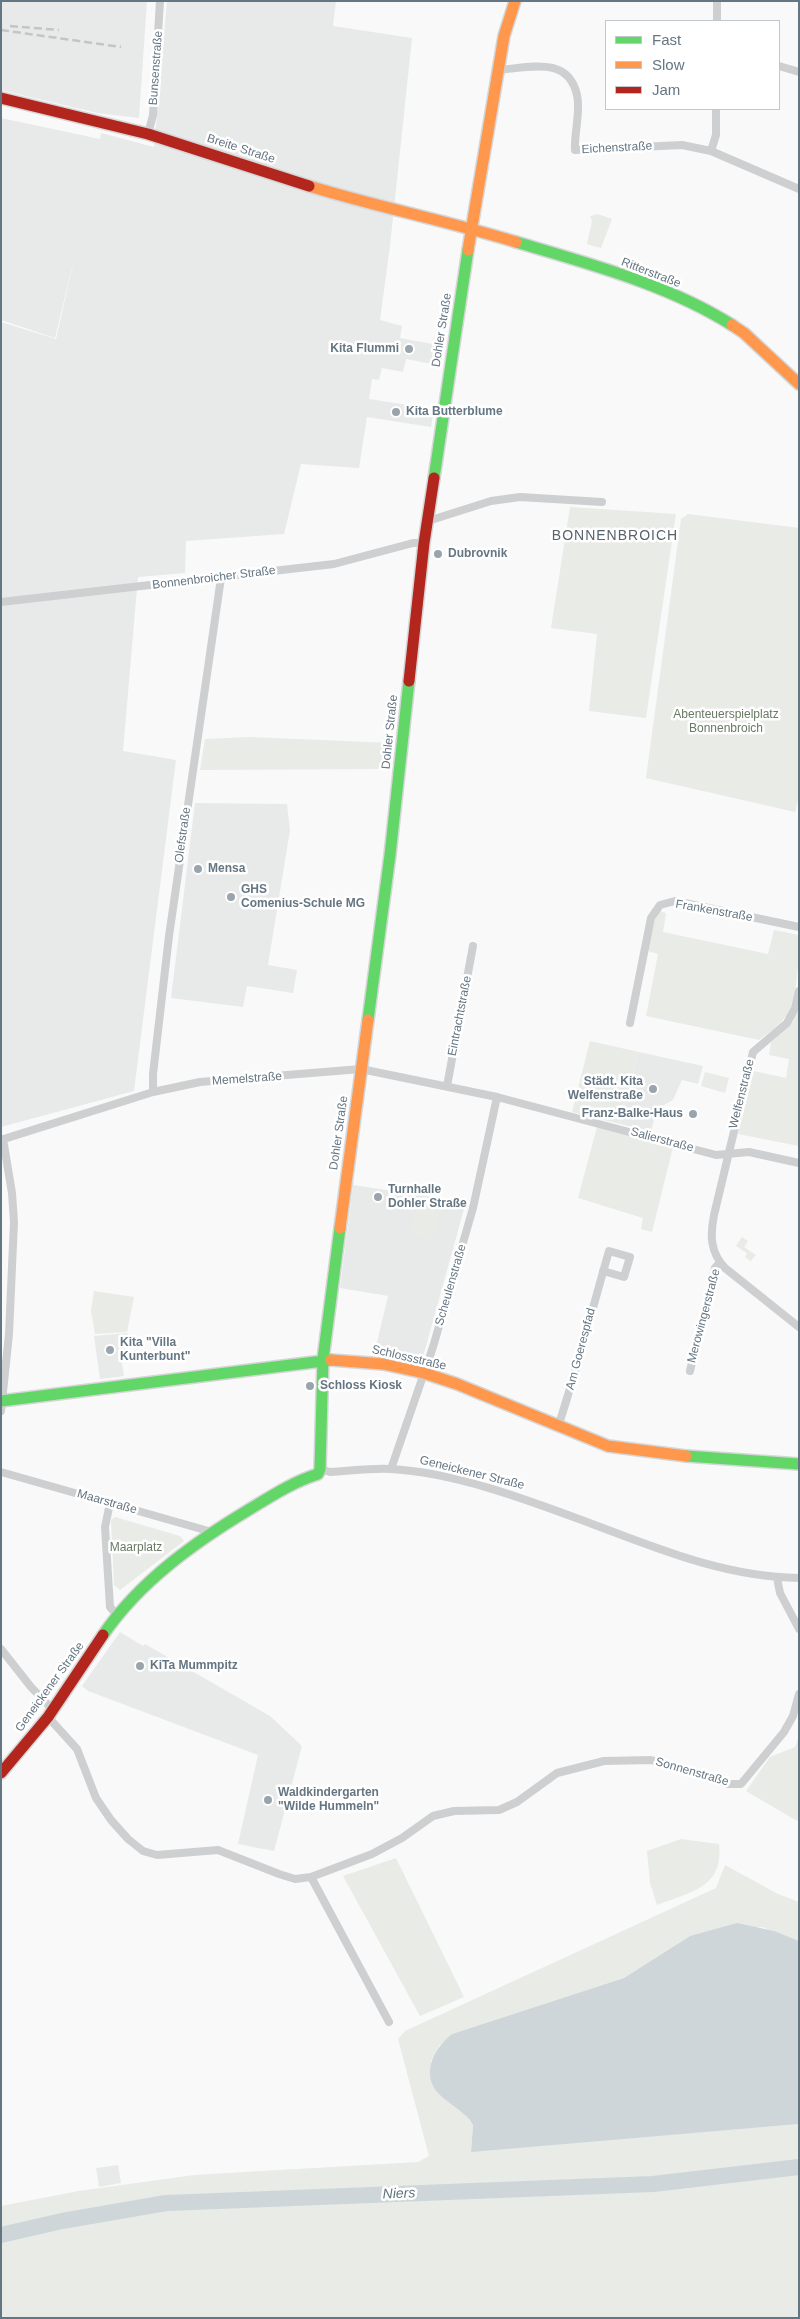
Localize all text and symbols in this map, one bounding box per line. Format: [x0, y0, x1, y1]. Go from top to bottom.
legend [605, 20, 780, 110]
street label: Bunsenstraße [146, 30, 166, 106]
text: Fast [652, 31, 681, 48]
text: Slow [652, 56, 685, 73]
text: Jam [652, 81, 680, 98]
street label: Breite Straße [205, 131, 277, 167]
street label: Eichenstraße [581, 139, 653, 157]
street label: Ritterstraße [619, 255, 683, 291]
street label: Dohler Straße [429, 292, 455, 368]
place label: Kita Flummi [330, 342, 399, 356]
marker: Kita Flummi [403, 343, 415, 355]
place label: Kita Butterblume [406, 405, 503, 419]
marker: Kita Butterblume [390, 406, 402, 418]
district label: BONNENBROICH [550, 528, 680, 544]
place label: Dubrovnik [448, 547, 507, 561]
marker: Dubrovnik [432, 548, 444, 560]
street label: Bonnenbroicher Straße [152, 563, 276, 593]
street label: Dohler Straße [379, 694, 401, 770]
park label: Abenteuerspielplatz Bonnenbroich [673, 708, 779, 736]
street label: Olefstraße [172, 806, 194, 864]
place label: Mensa [208, 862, 245, 876]
marker: Mensa [192, 863, 204, 875]
place label: GHS Comenius-Schule MG [241, 883, 365, 911]
marker: GHS Comenius-Schule MG [225, 891, 237, 903]
street label: Frankenstraße [674, 897, 754, 925]
street label: Eintrachtstraße [445, 975, 475, 1057]
street label: Welfenstraße [726, 1058, 758, 1130]
street label: Memelstraße [212, 1069, 282, 1089]
place label: Städt. Kita Welfenstraße [568, 1075, 643, 1103]
marker: Städt. Kita Welfenstraße [647, 1083, 659, 1095]
street label: Dohler Straße [327, 1095, 351, 1171]
place label: Franz-Balke-Haus [582, 1107, 683, 1121]
marker: Franz-Balke-Haus [687, 1108, 699, 1120]
street label: Salierstraße [629, 1125, 695, 1155]
place label: Turnhalle Dohler Straße [388, 1183, 467, 1211]
marker: Turnhalle Dohler Straße [372, 1191, 384, 1203]
street label: Scheulenstraße [432, 1243, 470, 1327]
street label: Merowingerstraße [685, 1267, 723, 1365]
street label: Am Goerespfad [563, 1307, 599, 1391]
place label: Kita "Villa Kunterbunt" [120, 1336, 190, 1364]
street label: Schlossstraße [370, 1342, 448, 1374]
marker: Kita "Villa Kunterbunt" [104, 1344, 116, 1356]
place label: Schloss Kiosk [320, 1379, 402, 1393]
marker: Schloss Kiosk [304, 1380, 316, 1392]
street label: Geneickener Straße [418, 1453, 526, 1493]
street label: Maarstraße [76, 1487, 138, 1517]
park label: Maarplatz [110, 1541, 162, 1555]
street label: Geneickener Straße [13, 1639, 87, 1735]
place label: KiTa Mummpitz [150, 1659, 238, 1673]
marker: KiTa Mummpitz [134, 1660, 146, 1672]
street label: Sonnenstraße [654, 1755, 730, 1789]
place label: Waldkindergarten "Wilde Hummeln" [278, 1786, 379, 1814]
marker: Waldkindergarten "Wilde Hummeln" [262, 1794, 274, 1806]
water label: Niers [382, 2185, 416, 2203]

